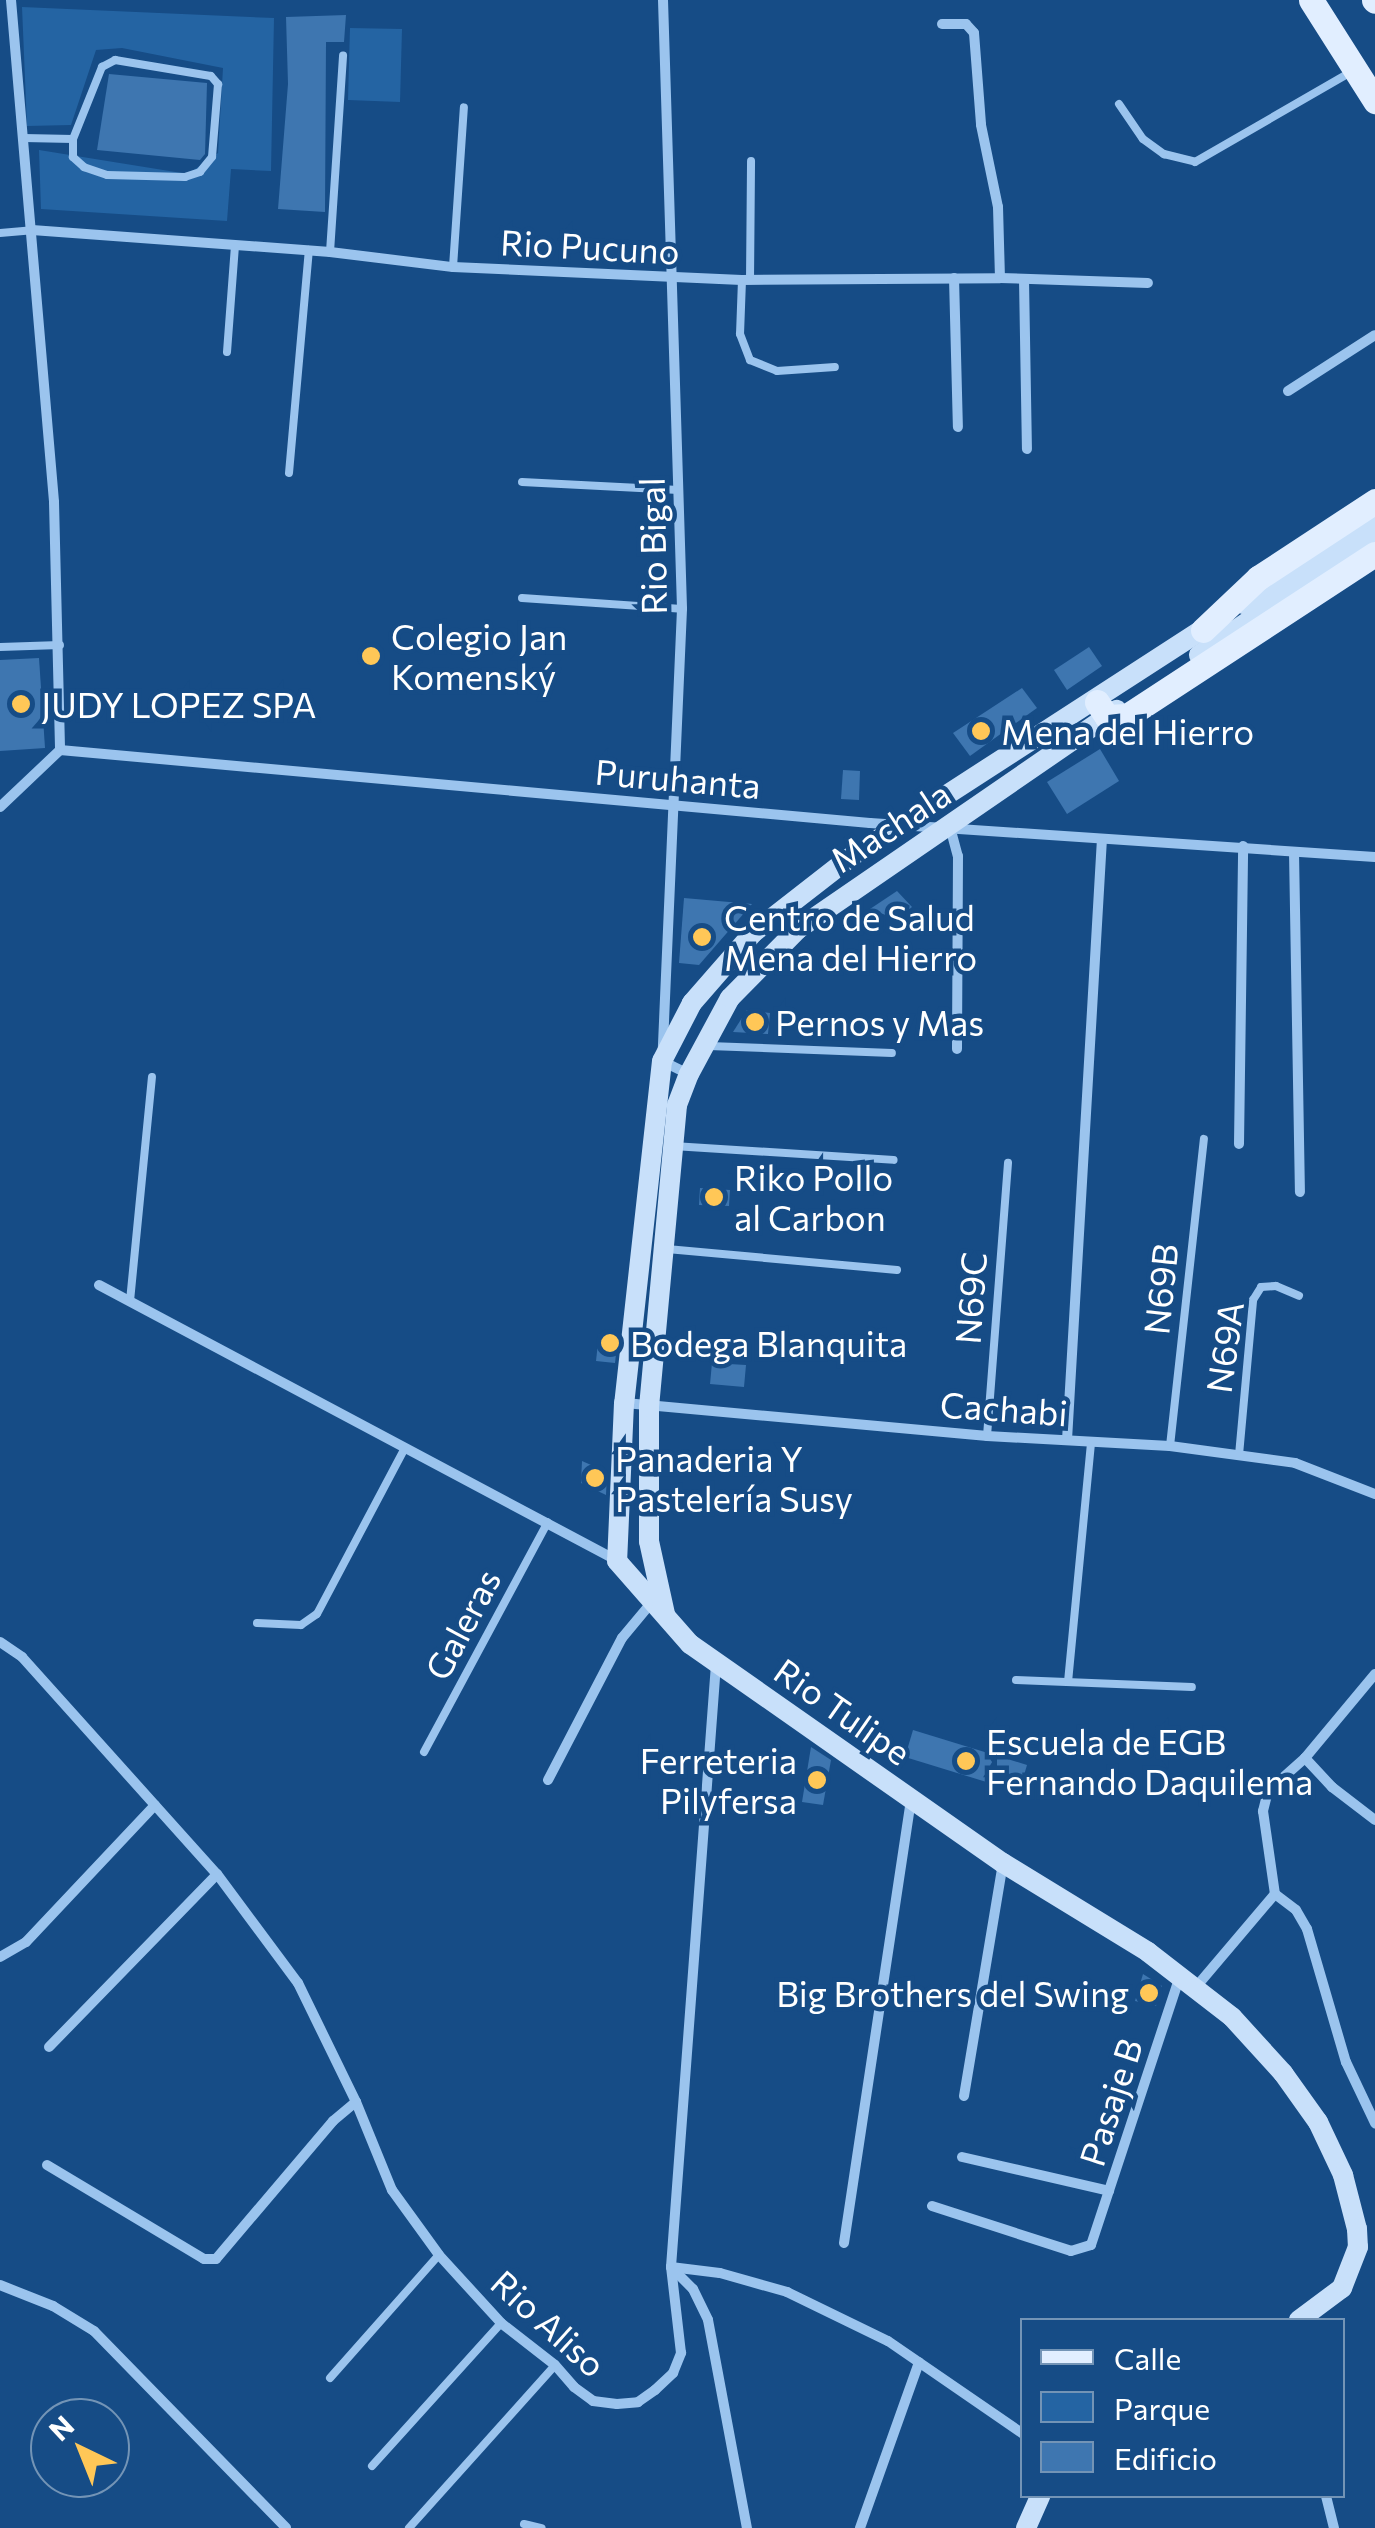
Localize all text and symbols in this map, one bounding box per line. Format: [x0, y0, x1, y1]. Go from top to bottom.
street label: Rio Pucuno [499, 220, 681, 272]
street label: Rio Bigal [630, 477, 674, 615]
place label: Colegio Jan Komenský [391, 615, 567, 697]
marker: Colegio Jan Komenský [360, 645, 382, 667]
place label: JUDY LOPEZ SPA [41, 683, 316, 725]
marker: JUDY LOPEZ SPA [10, 693, 32, 715]
place label: Mena del Hierro [1001, 710, 1254, 752]
marker: Mena del Hierro [970, 720, 992, 742]
street label: Puruhanta [593, 750, 763, 806]
street label: Machala [822, 772, 958, 880]
place label: Centro de Salud Mena del Hierro [724, 896, 977, 978]
marker: Centro de Salud Mena del Hierro [689, 924, 715, 950]
place label: Pernos y Mas [775, 1001, 984, 1043]
marker: Pernos y Mas [744, 1011, 766, 1033]
place label: Riko Pollo al Carbon [734, 1156, 893, 1238]
marker: Riko Pollo al Carbon [703, 1186, 725, 1208]
street label: N69B [1134, 1242, 1186, 1336]
street label: N69C [946, 1250, 994, 1346]
street label: N69A [1197, 1299, 1251, 1395]
place label: Bodega Blanquita [630, 1322, 907, 1364]
marker: Bodega Blanquita [599, 1332, 621, 1354]
street label: Cachabi [939, 1383, 1069, 1433]
place label: Panaderia Y Pastelería Susy [615, 1437, 853, 1519]
marker: Panaderia Y Pastelería Susy [584, 1467, 606, 1489]
street label: Galeras [415, 1562, 509, 1686]
street label: Rio Tulipe [767, 1649, 919, 1773]
place label: Escuela de EGB Fernando Daquilema [986, 1720, 1313, 1802]
place label: Ferreteria Pilyfersa [640, 1739, 797, 1821]
marker: Escuela de EGB Fernando Daquilema [955, 1750, 977, 1772]
marker: Ferreteria Pilyfersa [806, 1769, 828, 1791]
place label: Big Brothers del Swing [776, 1972, 1129, 2014]
marker: Big Brothers del Swing [1138, 1982, 1160, 2004]
street label: Pasaje B [1070, 2033, 1150, 2171]
street label: Rio Aliso [483, 2261, 615, 2385]
legend [1020, 2318, 1345, 2498]
text: Calle [1114, 2339, 1181, 2376]
text: Parque [1114, 2389, 1210, 2426]
north arrow [30, 2398, 130, 2498]
text: N [42, 2408, 80, 2447]
text: Edificio [1114, 2439, 1217, 2476]

